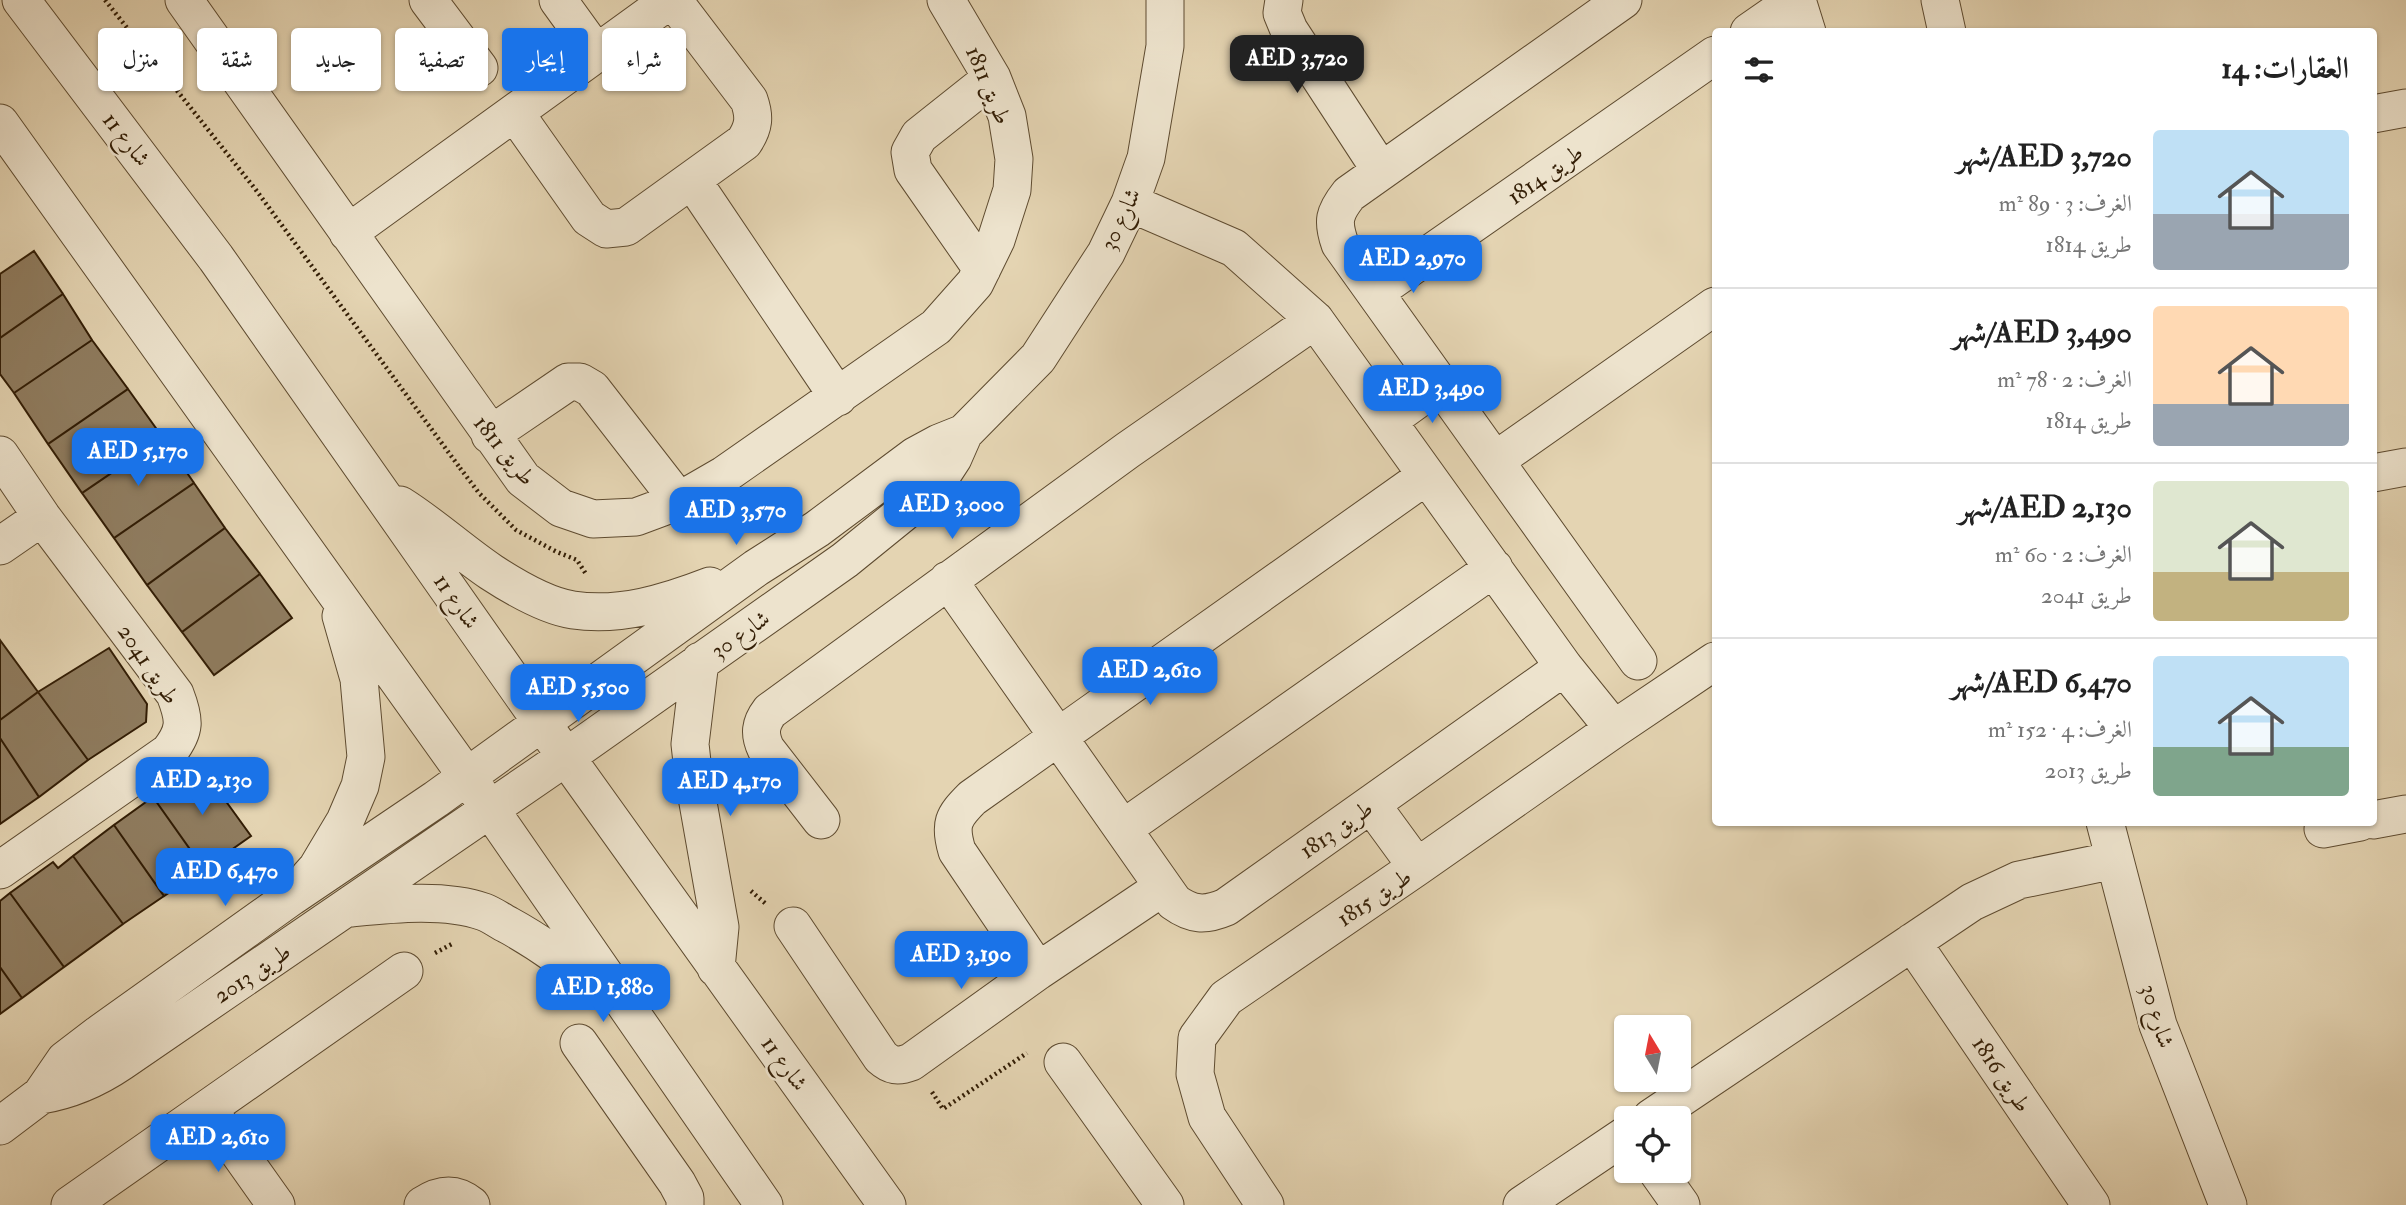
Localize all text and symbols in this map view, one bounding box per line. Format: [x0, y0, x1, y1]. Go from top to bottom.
chip: منزل [98, 28, 183, 91]
chip: شقة [197, 28, 277, 91]
chip: جديد [291, 28, 381, 91]
chip: تصفية [395, 28, 488, 91]
chip: إيجار [502, 28, 588, 91]
chip: شراء [602, 28, 686, 91]
pin: AED 3,720 [1217, 36, 1377, 95]
street label: طريق 1811 [959, 42, 1018, 129]
text: AED 3,720 [1246, 43, 1348, 72]
text: العقارات: 14 [2221, 50, 2349, 87]
icon: filters [1740, 51, 1778, 89]
street label: شارع 11 [92, 106, 157, 175]
street label: طريق 1814 [1502, 138, 1589, 211]
text: AED 3,720/شهر [1957, 138, 2132, 175]
icon: home [2209, 158, 2293, 242]
street label: شارع 30 [1093, 183, 1152, 257]
text: الغرف: 3 · 89 m² [1999, 189, 2132, 218]
text: طريق 1814 [2045, 230, 2132, 259]
pin: AED 2,970 [1333, 236, 1493, 295]
text: AED 2,970 [1360, 243, 1466, 272]
text: AED 3,490/شهر [1952, 314, 2132, 351]
icon: home [2209, 334, 2293, 418]
text: الغرف: 2 · 78 m² [1997, 365, 2132, 394]
pin: AED 3,490 [1352, 366, 1512, 425]
text: AED 3,490 [1379, 373, 1485, 402]
text: طريق 1814 [2045, 406, 2132, 435]
street label: طريق 1811 [467, 409, 542, 491]
pin: AED 5,170 [58, 428, 218, 488]
text: AED 5,170 [88, 436, 188, 465]
pin: AED 3,000 [872, 482, 1032, 541]
pin: AED 3,570 [656, 488, 816, 547]
text: AED 3,000 [900, 489, 1004, 518]
text: AED 2,130/شهر [1958, 489, 2132, 526]
text: AED 3,570 [685, 495, 787, 524]
icon: home [2209, 509, 2293, 593]
text: الغرف: 2 · 60 m² [1995, 540, 2132, 569]
street label: شارع 11 [423, 568, 486, 638]
text: طريق 2041 [2041, 581, 2132, 610]
street label: شارع 30 [705, 604, 778, 669]
street label: طريق 2041 [111, 618, 186, 710]
pin: AED 2,610 [1070, 648, 1230, 707]
text: AED 2,610 [1098, 655, 1202, 684]
pin: AED 5,500 [498, 664, 658, 724]
text: AED 6,470/شهر [1951, 664, 2132, 701]
text: AED 5,500 [526, 672, 630, 701]
icon: home [2209, 684, 2293, 768]
text: الغرف: 4 · 152 m² [1988, 715, 2132, 744]
text: طريق 2013 [2045, 756, 2132, 785]
pin: AED 2,130 [122, 758, 282, 817]
pin: AED 4,170 [650, 758, 810, 818]
text: AED 2,130 [152, 765, 252, 794]
text: AED 4,170 [678, 766, 782, 795]
street label: طريق 1813 [1294, 794, 1379, 865]
pin: AED 6,470 [145, 848, 305, 908]
text: AED 6,470 [172, 856, 278, 885]
street label: طريق 1815 [1331, 862, 1417, 933]
pin: AED 3,190 [881, 932, 1041, 991]
street label: طريق 2013 [208, 937, 297, 1010]
text: AED 3,190 [911, 939, 1011, 968]
pin: AED 1,880 [523, 964, 683, 1024]
text: AED 1,880 [552, 972, 654, 1001]
street label: شارع 30 [2129, 981, 2181, 1053]
north arrow [1614, 1015, 1690, 1092]
map controls [1614, 1015, 1691, 1183]
street label: شارع 11 [751, 1030, 814, 1100]
street label: طريق 1816 [1966, 1031, 2038, 1118]
button: locate [1614, 1106, 1691, 1183]
pin: AED 2,610 [138, 1114, 298, 1174]
text: AED 2,610 [166, 1122, 270, 1151]

